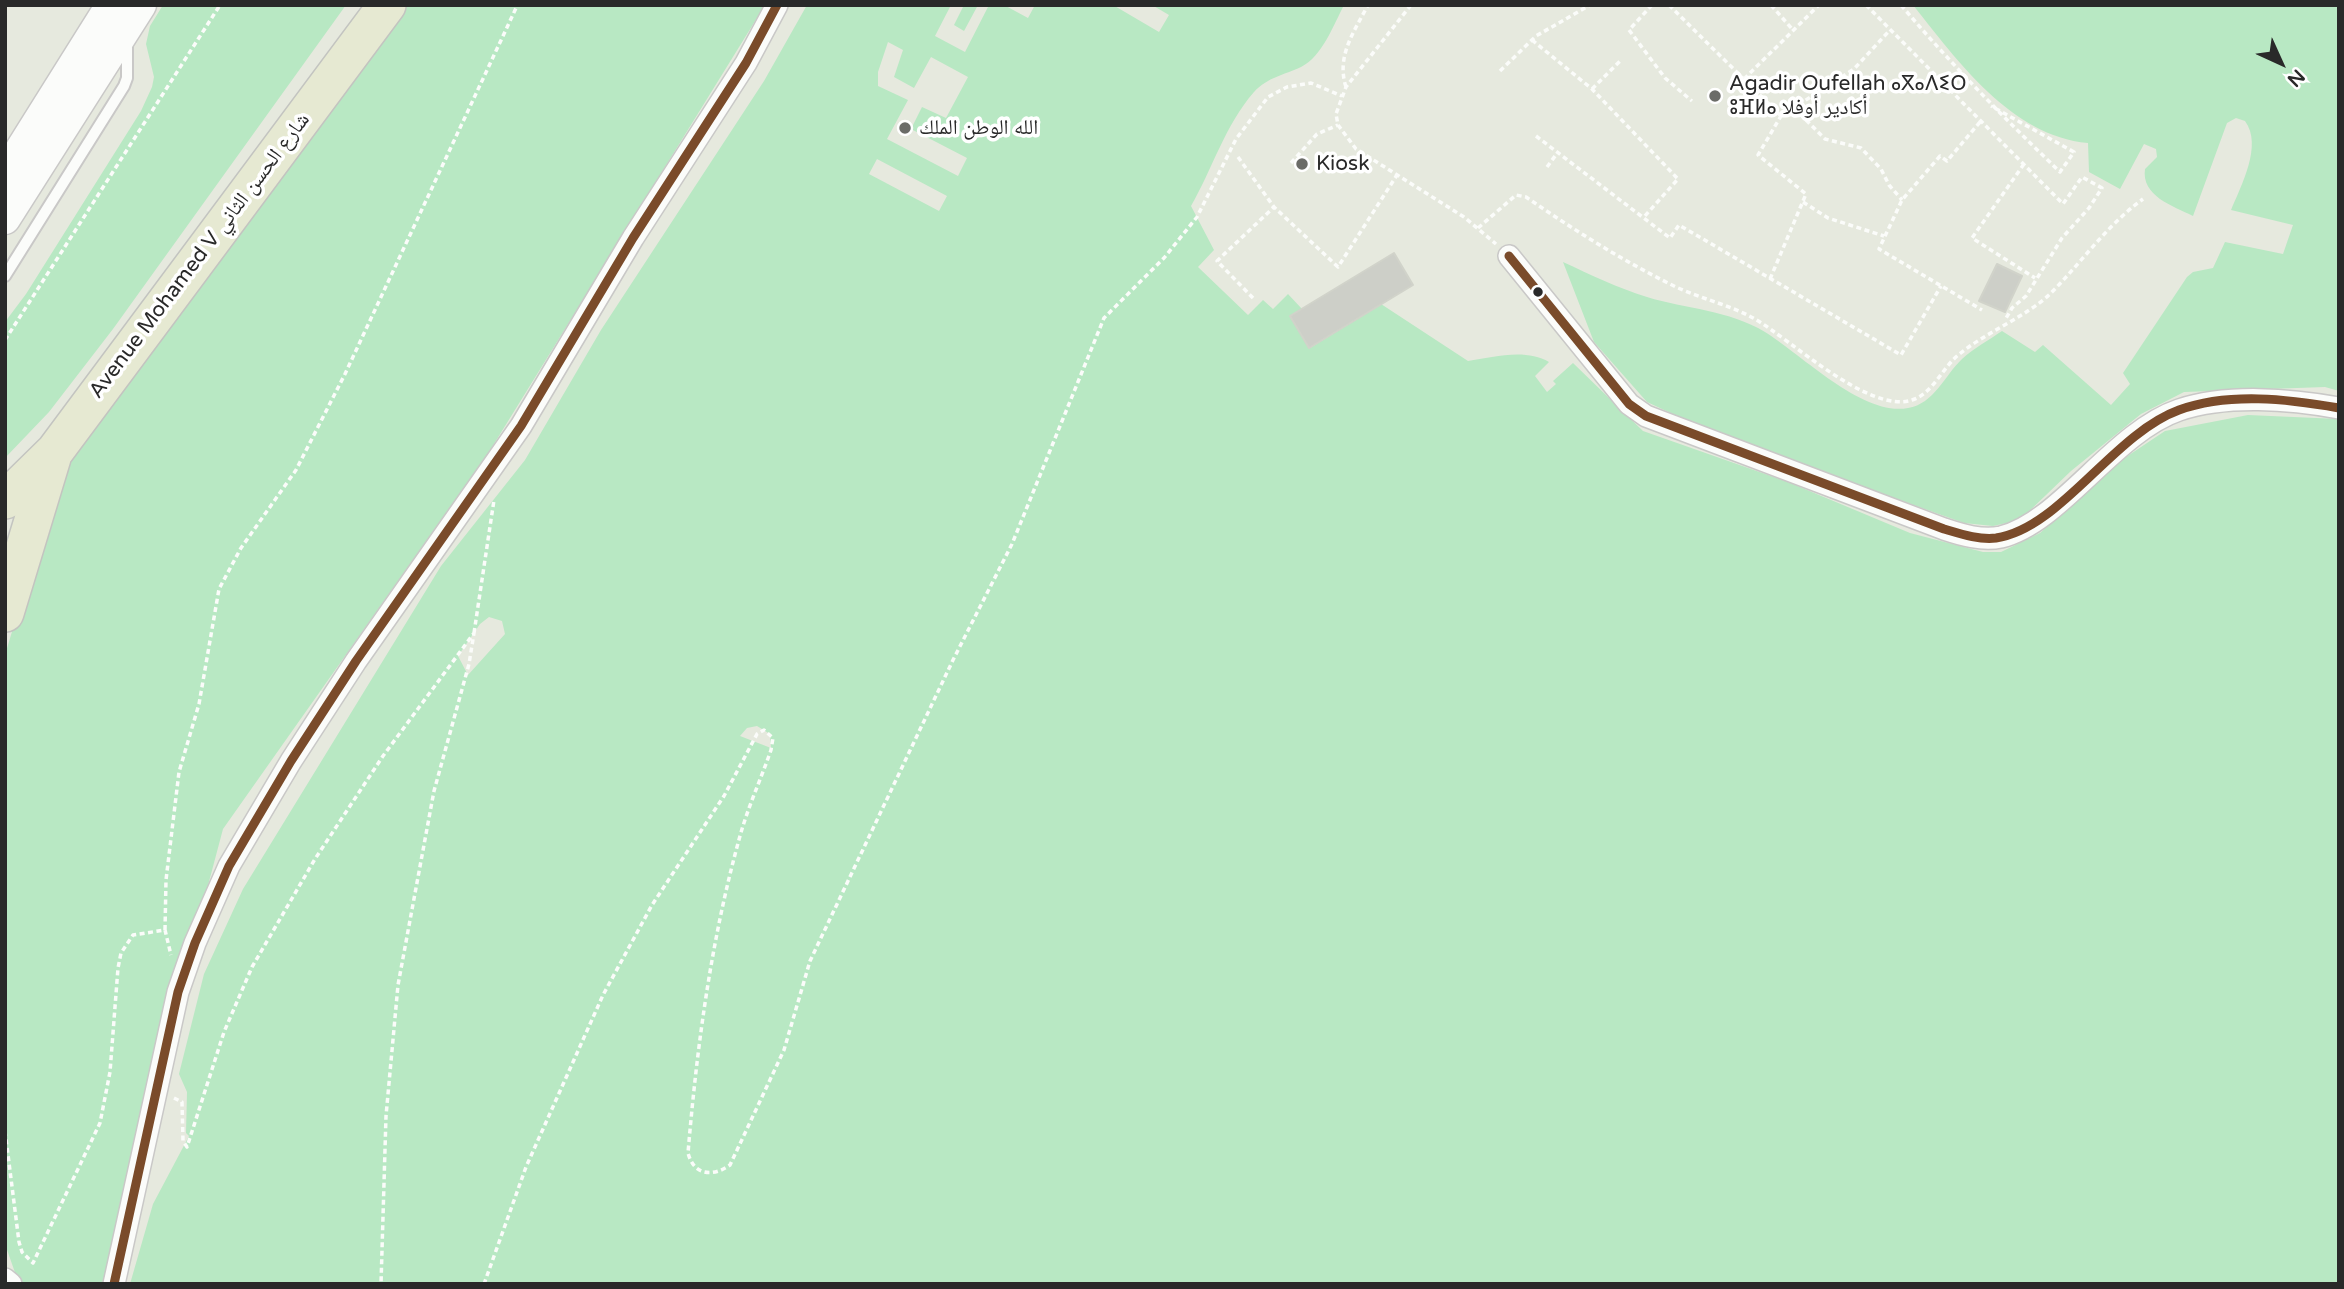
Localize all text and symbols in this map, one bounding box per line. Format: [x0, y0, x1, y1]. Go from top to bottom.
north arrow [2246, 28, 2316, 98]
text: N [2283, 65, 2309, 91]
place label: Agadir Oufellah ⴰⴳⴰⴷⵉⵔ ⵓⴼⵍⴰ أكادير أوفلا [1729, 71, 1967, 121]
marker: Agadir Oufellah ⴰⴳⴰⴷⵉⵔ ⵓⴼⵍⴰ أكادير أوفلا [1707, 88, 1723, 104]
street label: Avenue Mohamed V شارع الحسن الثاني [84, 108, 316, 404]
place label: الله الوطن الملك [919, 115, 1038, 141]
marker: الله الوطن الملك [897, 120, 913, 136]
place label: Kiosk [1316, 151, 1370, 177]
marker: Kiosk [1294, 156, 1310, 172]
unlabelled marker [1531, 285, 1545, 299]

